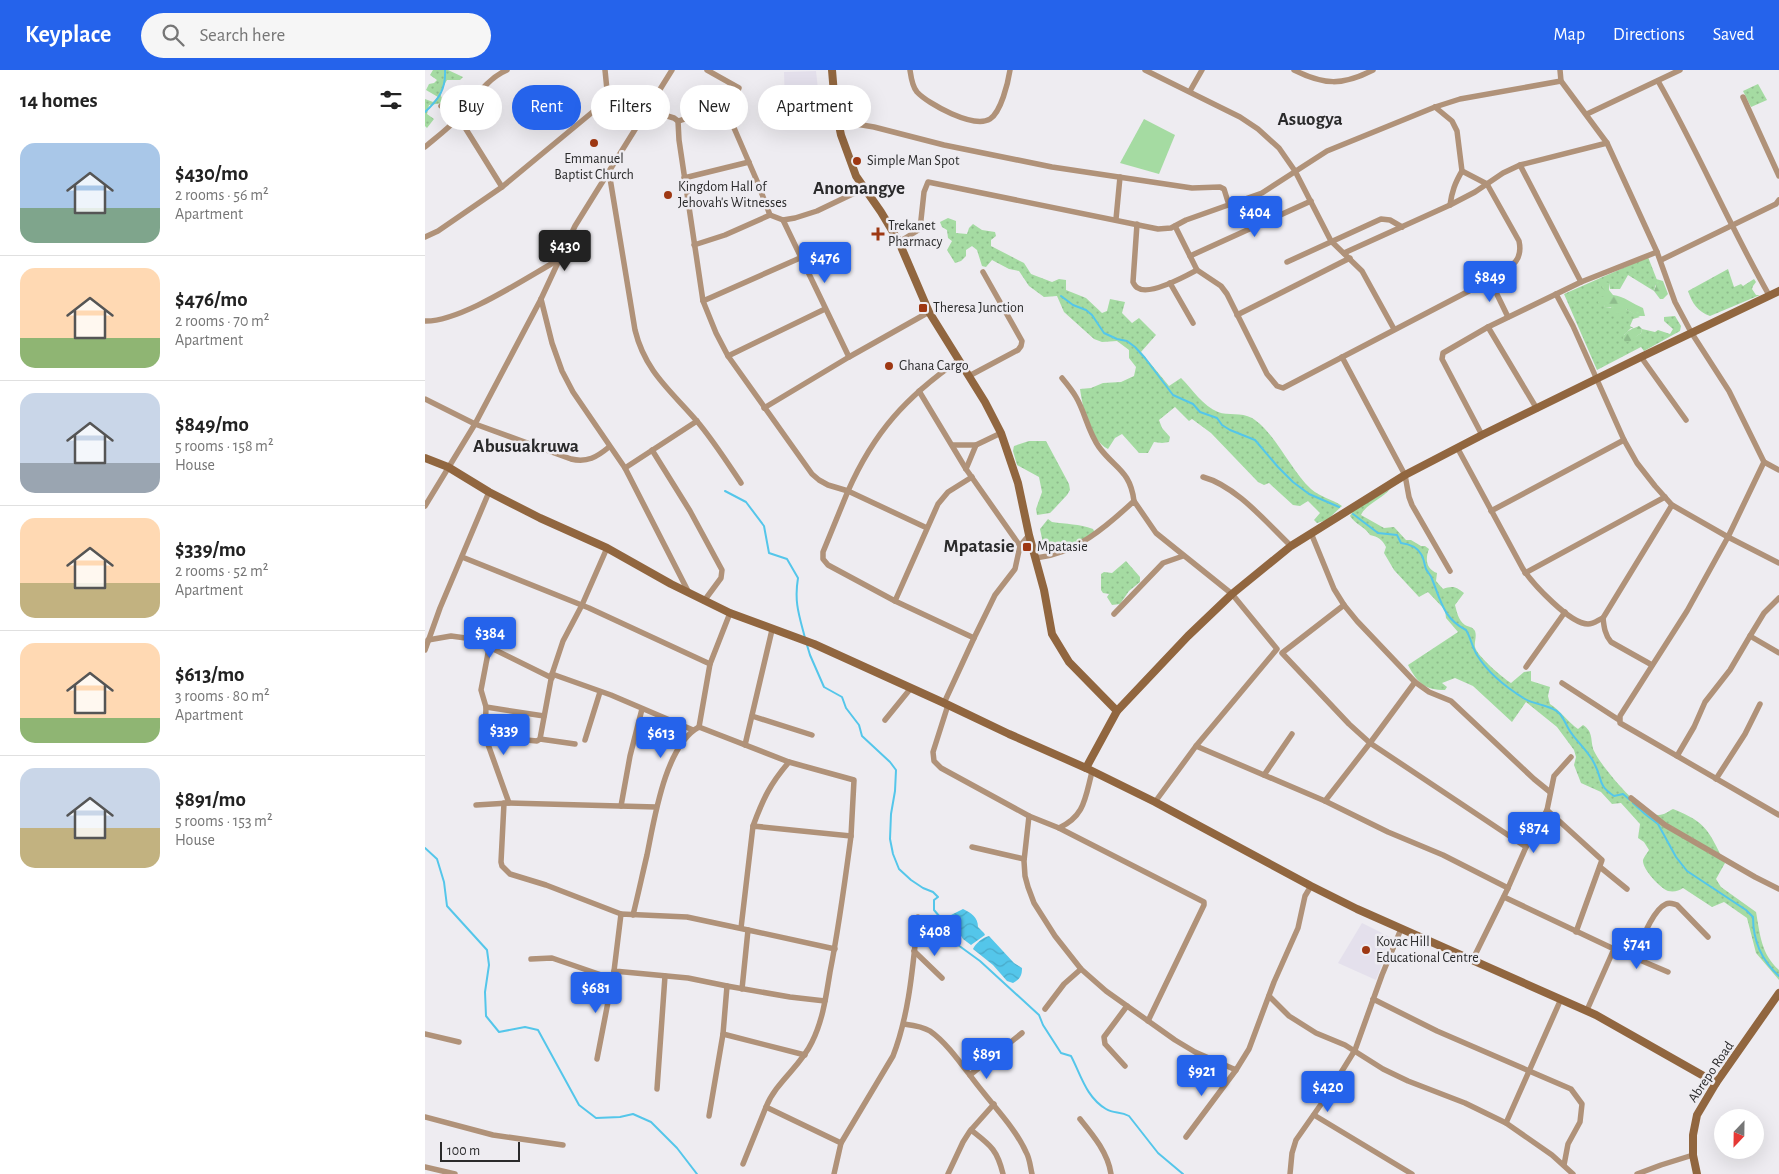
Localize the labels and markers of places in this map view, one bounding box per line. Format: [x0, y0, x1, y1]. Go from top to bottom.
marker: Emmanuel Baptist Church [588, 137, 600, 149]
place label: Emmanuel Baptist Church [554, 152, 634, 182]
place label: Simple Man Spot [867, 154, 960, 168]
marker: Simple Man Spot [851, 155, 863, 167]
place label: Kingdom Hall of Jehovah's Witnesses [678, 180, 787, 210]
marker: Kingdom Hall of Jehovah's Witnesses [662, 189, 674, 201]
pin: $404 [1225, 196, 1285, 238]
place label: Trekanet Pharmacy [888, 219, 942, 249]
marker: Trekanet Pharmacy [872, 228, 884, 240]
pin: $430 [535, 230, 595, 272]
pin: $476 [795, 242, 855, 284]
pin: $849 [1460, 260, 1520, 303]
place label: Theresa Junction [933, 301, 1024, 315]
marker: Theresa Junction [917, 302, 929, 314]
place label: Ghana Cargo [899, 359, 969, 373]
marker: Ghana Cargo [883, 360, 895, 372]
place label: Mpatasie [1037, 540, 1088, 554]
marker: Mpatasie [1021, 541, 1033, 553]
pin: $384 [460, 616, 520, 659]
pin: $339 [474, 714, 534, 756]
pin: $613 [631, 716, 691, 759]
pin: $874 [1504, 812, 1564, 854]
pin: $408 [905, 914, 965, 957]
pin: $741 [1607, 928, 1667, 970]
place label: Kovac Hill Educational Centre [1376, 935, 1479, 965]
marker: Kovac Hill Educational Centre [1360, 944, 1372, 956]
pin: $681 [566, 972, 626, 1014]
pin: $891 [957, 1038, 1017, 1080]
pin: $921 [1172, 1054, 1232, 1097]
pin: $420 [1298, 1070, 1358, 1113]

